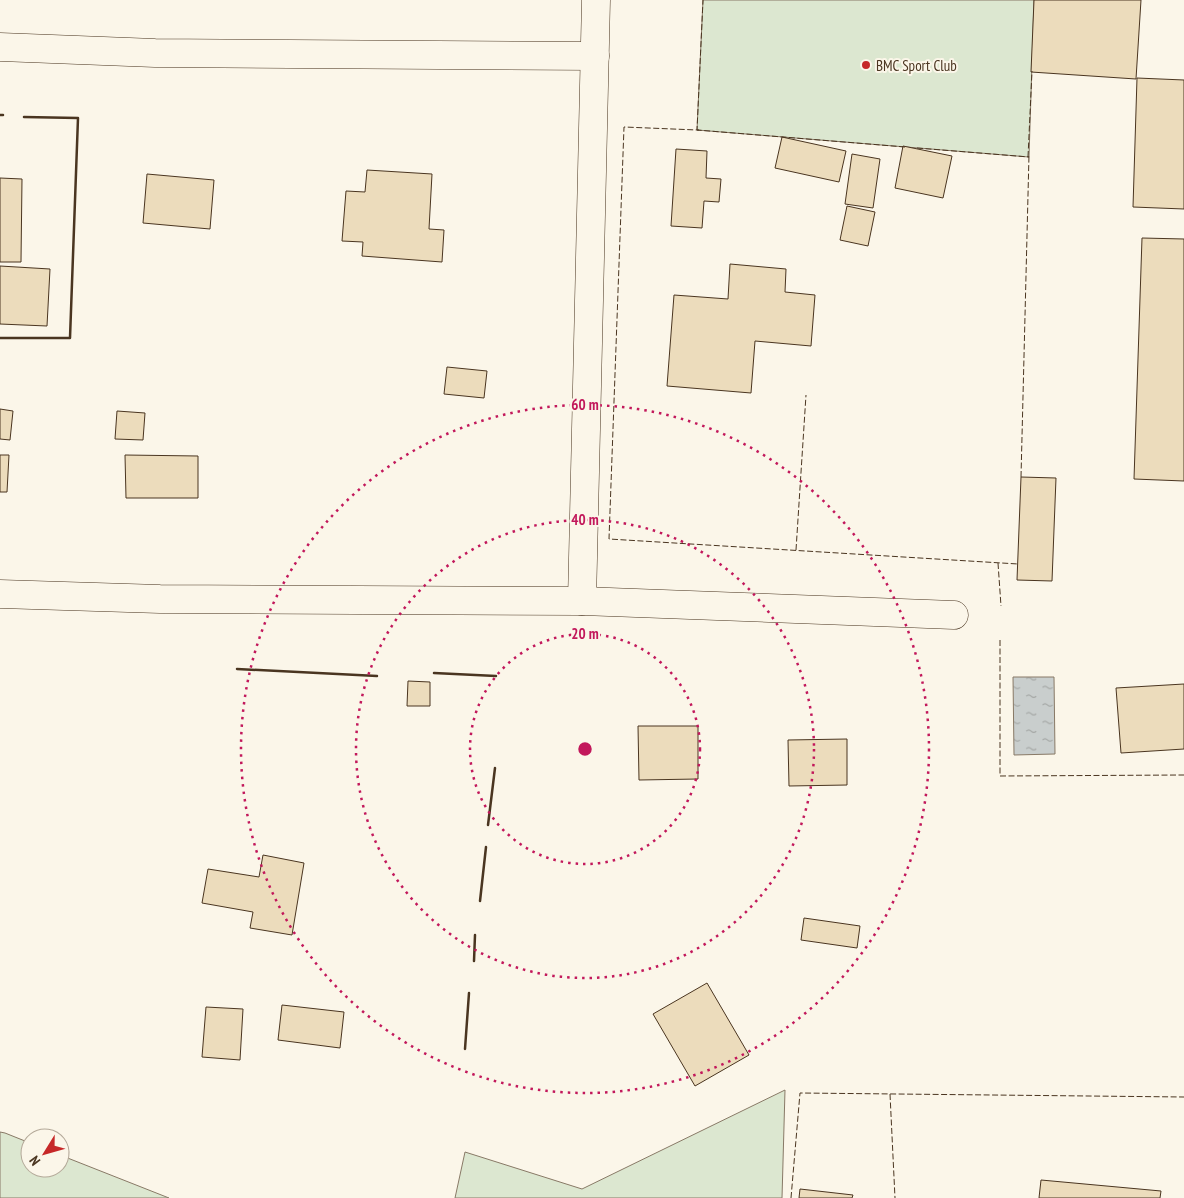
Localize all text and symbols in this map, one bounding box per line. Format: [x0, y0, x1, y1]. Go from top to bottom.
place label: BMC Sport Club [876, 56, 957, 75]
marker: BMC Sport Club [860, 59, 872, 71]
text: 60 m [571, 395, 599, 414]
text: 40 m [571, 510, 599, 529]
text: 20 m [571, 624, 599, 643]
centre of rings [576, 740, 594, 758]
north arrow [20, 1128, 70, 1178]
text: N [25, 1152, 44, 1169]

